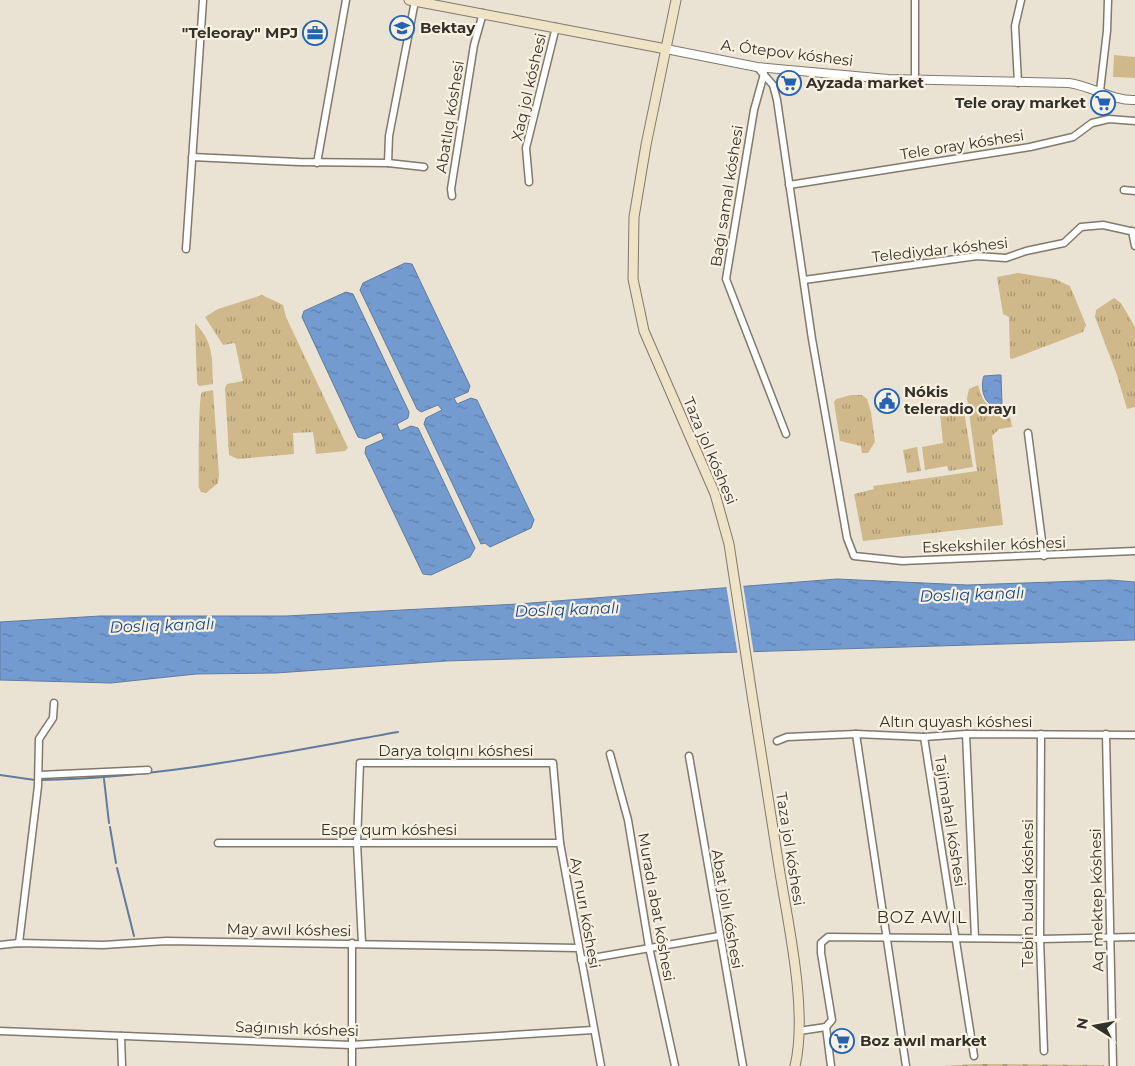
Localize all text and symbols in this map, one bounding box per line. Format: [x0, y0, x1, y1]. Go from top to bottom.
school or university icon: Bektay [389, 15, 415, 41]
place label: Bektay [420, 18, 476, 37]
office icon: "Teleoray" MPJ [302, 20, 328, 46]
place label: "Teleoray" MPJ [182, 23, 298, 42]
street label: Xaq jol kóshesi [507, 31, 550, 143]
street label: A. Ótepov kóshesi [720, 35, 854, 70]
street label: Abatlıq kóshesi [431, 59, 468, 175]
supermarket icon: Ayzada market [776, 70, 802, 96]
place label: Ayzada market [805, 73, 925, 92]
supermarket icon: Tele oray market [1090, 90, 1116, 116]
place label: Tele oray market [955, 93, 1086, 112]
street label: Baǵı samal kóshesi [706, 124, 747, 268]
street label: Tele oray kóshesi [899, 125, 1025, 164]
street label: Telediydar kóshesi [871, 233, 1009, 266]
place label: Nókis teleradio orayı [904, 382, 1016, 418]
public building icon: Nókis teleradio orayı [874, 388, 900, 414]
street label: Taza jol kóshesi [679, 394, 742, 507]
street label: Eskekshiler kóshesi [922, 532, 1066, 557]
water label: Doslıq kanalı [919, 583, 1025, 606]
water label: Doslıq kanalı [514, 598, 620, 621]
water label: Doslıq kanalı [109, 614, 215, 637]
street label: Altın quyash kóshesi [879, 712, 1033, 731]
street label: Darya tolqını kóshesi [378, 741, 534, 760]
street label: Tajimahal kóshesi [931, 754, 970, 888]
street label: Taza jol kóshesi [772, 791, 809, 907]
street label: Tebin bulaq kóshesi [1018, 819, 1037, 967]
street label: Espe qum kóshesi [321, 820, 457, 839]
street label: Aq mektep kóshesi [1086, 828, 1107, 972]
street label: Muradı abat kóshesi [634, 831, 679, 983]
street label: Abat jolı kóshesi [708, 848, 747, 970]
street label: Ay nurı kóshesi [566, 856, 605, 970]
district label: BOZ AWIL [877, 908, 967, 927]
street label: May awıl kóshesi [226, 919, 352, 940]
north arrow [1070, 1001, 1120, 1051]
text: N [1072, 1016, 1092, 1031]
street label: Saǵınısh kóshesi [235, 1017, 359, 1040]
supermarket icon: Boz awıl market [829, 1028, 855, 1054]
place label: Boz awıl market [860, 1031, 987, 1050]

